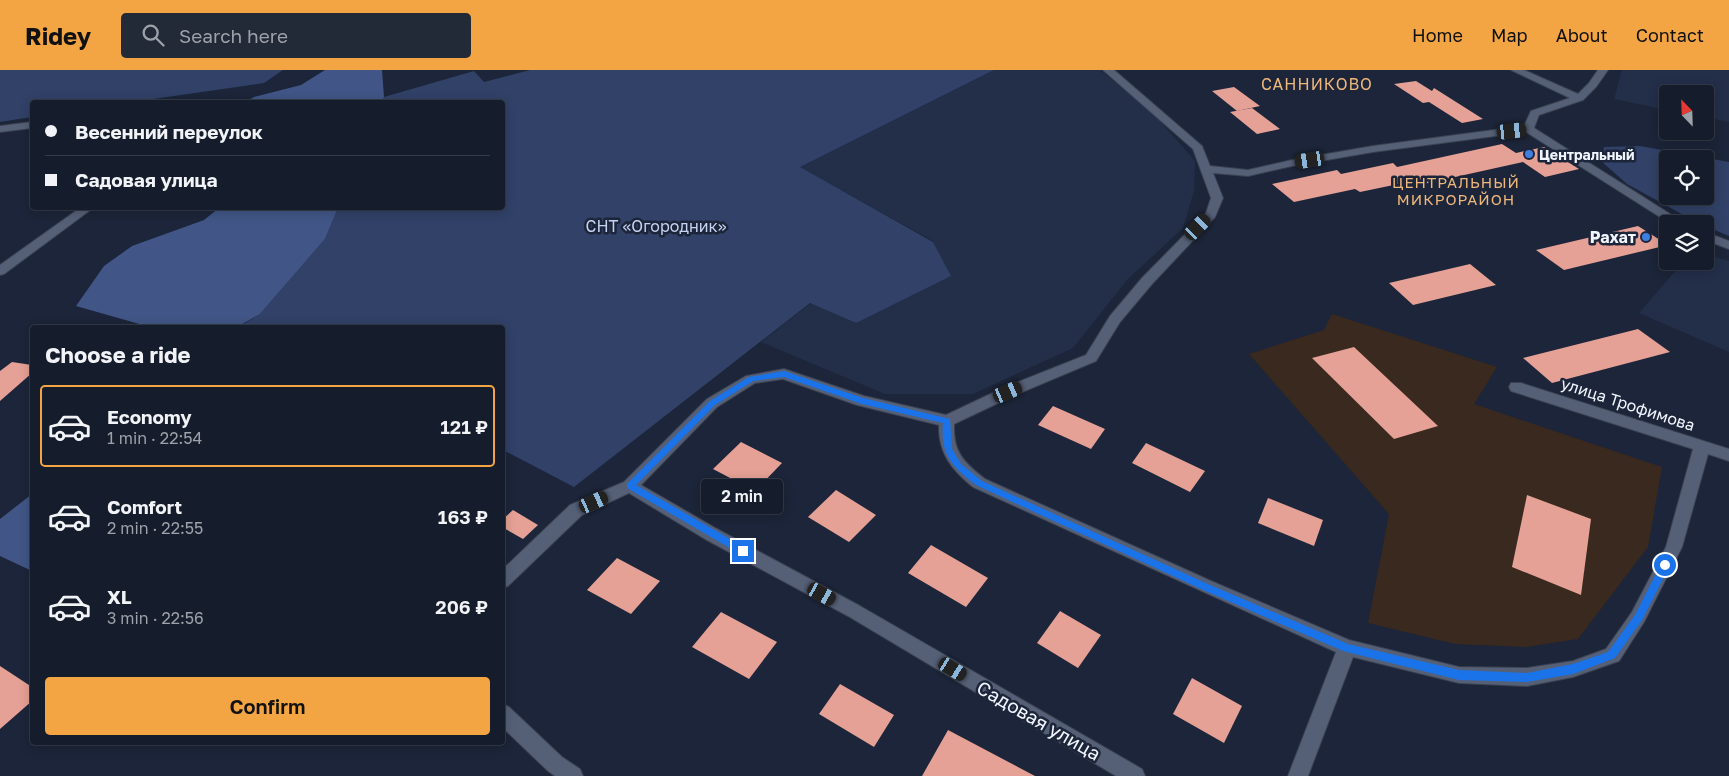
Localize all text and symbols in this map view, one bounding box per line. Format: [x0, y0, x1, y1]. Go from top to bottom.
search box [121, 13, 471, 58]
text: Ridey [25, 21, 91, 50]
icon: search [139, 21, 167, 49]
text: Search here [179, 24, 288, 47]
text: Home [1412, 24, 1463, 46]
text: Map [1491, 24, 1528, 46]
text: About [1556, 24, 1608, 46]
text: Contact [1636, 24, 1704, 46]
district label: САННИКОВО [1261, 74, 1373, 94]
north arrow [1659, 85, 1714, 140]
map controls [1659, 85, 1714, 270]
text: Весенний переулок [75, 120, 263, 143]
car [1496, 122, 1527, 140]
place label: Центральный [1539, 146, 1634, 163]
marker: Центральный [1523, 148, 1535, 160]
car [1294, 150, 1325, 170]
button: locate [1659, 150, 1714, 205]
text: Садовая улица [75, 168, 218, 191]
district label: ЦЕНТРАЛЬНЫЙ МИКРОРАЙОН [1392, 173, 1520, 208]
car [1182, 211, 1213, 243]
button: layers [1659, 215, 1714, 270]
park label: СНТ «Огородник» [586, 216, 727, 236]
place label: Рахат [1590, 227, 1636, 247]
marker: Рахат [1640, 231, 1652, 243]
text: Choose a ride [45, 341, 191, 368]
street label: улица Трофимова [1559, 373, 1697, 435]
car [991, 379, 1024, 405]
icon: car [47, 404, 92, 449]
text: Economy [107, 405, 192, 428]
text: 121 ₽ [440, 415, 488, 438]
text: 1 min · 22:54 [107, 428, 202, 448]
callout: 2 min [702, 478, 784, 514]
text: 2 min [721, 486, 763, 506]
car [577, 489, 610, 515]
icon: car [47, 494, 92, 539]
text: Comfort [107, 495, 182, 518]
text: 163 ₽ [438, 505, 488, 528]
text: 2 min · 22:55 [107, 518, 203, 538]
route end [732, 540, 754, 562]
route start [1654, 554, 1676, 576]
car [805, 580, 838, 608]
icon: car [47, 584, 92, 629]
text: XL [107, 585, 132, 608]
text: 206 ₽ [435, 595, 488, 618]
text: 3 min · 22:56 [107, 608, 204, 628]
car [936, 655, 969, 683]
street label: Садовая улица [973, 675, 1105, 765]
button: Confirm [45, 677, 490, 735]

